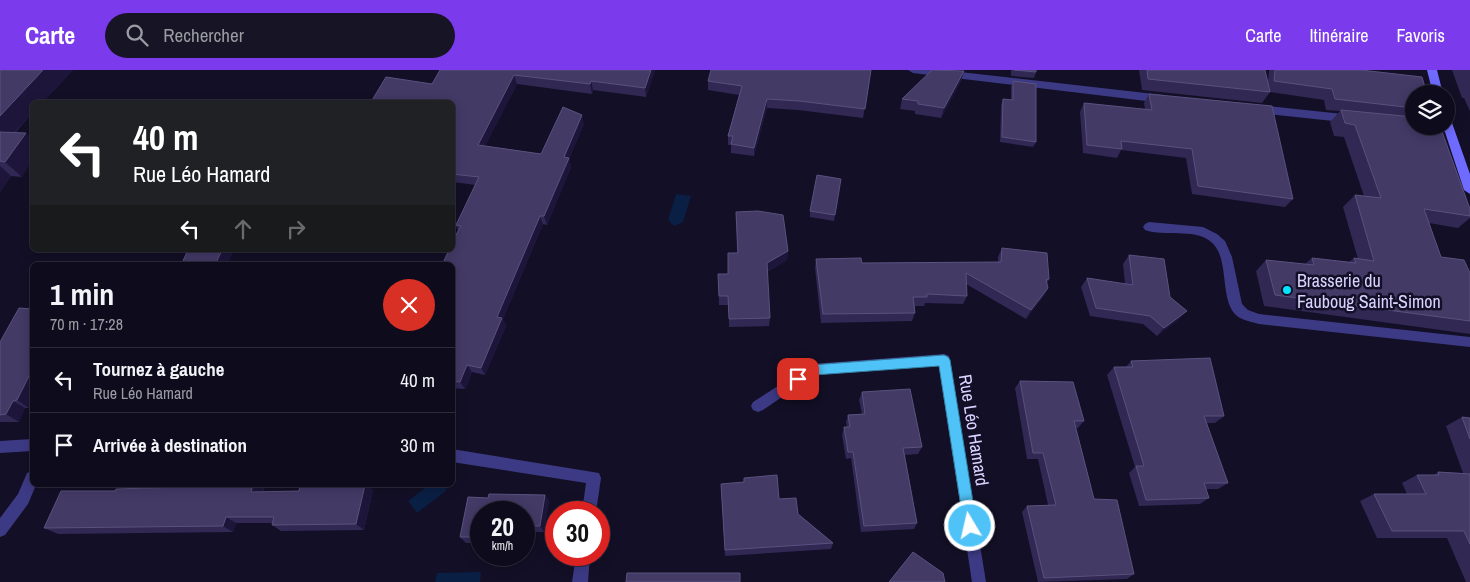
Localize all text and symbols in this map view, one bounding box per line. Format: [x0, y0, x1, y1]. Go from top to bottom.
search box [105, 13, 455, 58]
text: Carte [25, 19, 75, 51]
icon: search [123, 21, 151, 49]
text: Rechercher [163, 22, 244, 48]
text: Carte [1245, 23, 1281, 48]
text: Itinéraire [1309, 23, 1369, 48]
text: Favoris [1397, 23, 1445, 48]
map controls [1405, 85, 1455, 135]
button: layers [1405, 85, 1455, 135]
text: 40 m [133, 114, 198, 161]
icon: left [50, 120, 115, 185]
text: Rue Léo Hamard [133, 159, 270, 189]
icon: left [176, 215, 204, 243]
icon: ahead [229, 215, 257, 243]
icon: right [282, 215, 310, 243]
place label: Brasserie du Fauboug Saint-Simon [1297, 268, 1441, 314]
text: 1 min [50, 274, 114, 314]
button: close [383, 279, 435, 331]
marker: Brasserie du Fauboug Saint-Simon [1281, 284, 1293, 296]
text: 70 m · 17:28 [50, 313, 123, 335]
text: Tournez à gauche [93, 356, 224, 382]
pin [777, 358, 819, 400]
icon: arrive [784, 365, 812, 393]
icon: left [50, 366, 78, 394]
text: 40 m [400, 367, 435, 393]
street label: Rue Léo Hamard [953, 373, 995, 487]
text: Rue Léo Hamard [93, 382, 193, 404]
icon: arrive [50, 431, 78, 459]
text: Arrivée à destination [93, 432, 247, 458]
text: 30 m [400, 432, 435, 458]
position arrow [943, 499, 995, 551]
speed limit sign: 30 [545, 501, 610, 566]
text: 20 [491, 510, 514, 544]
text: km/h [492, 538, 513, 554]

